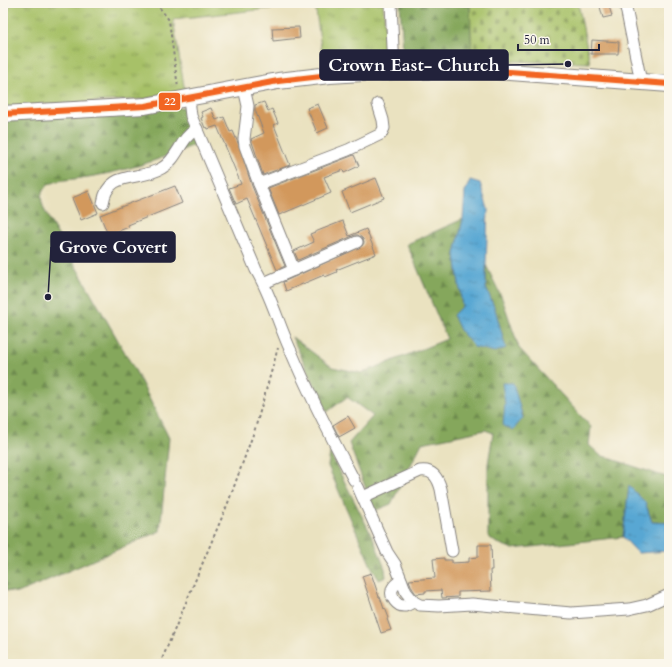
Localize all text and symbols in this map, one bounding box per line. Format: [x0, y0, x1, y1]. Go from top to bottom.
scale bar [518, 26, 599, 52]
text: 50 m [524, 32, 551, 48]
callout: Crown East- Church [320, 50, 508, 80]
text: Crown East- Church [328, 53, 500, 78]
line badge: 22 [158, 92, 181, 111]
text: 22 [164, 94, 176, 109]
callout: Grove Covert [51, 232, 175, 262]
text: Grove Covert [59, 235, 168, 260]

